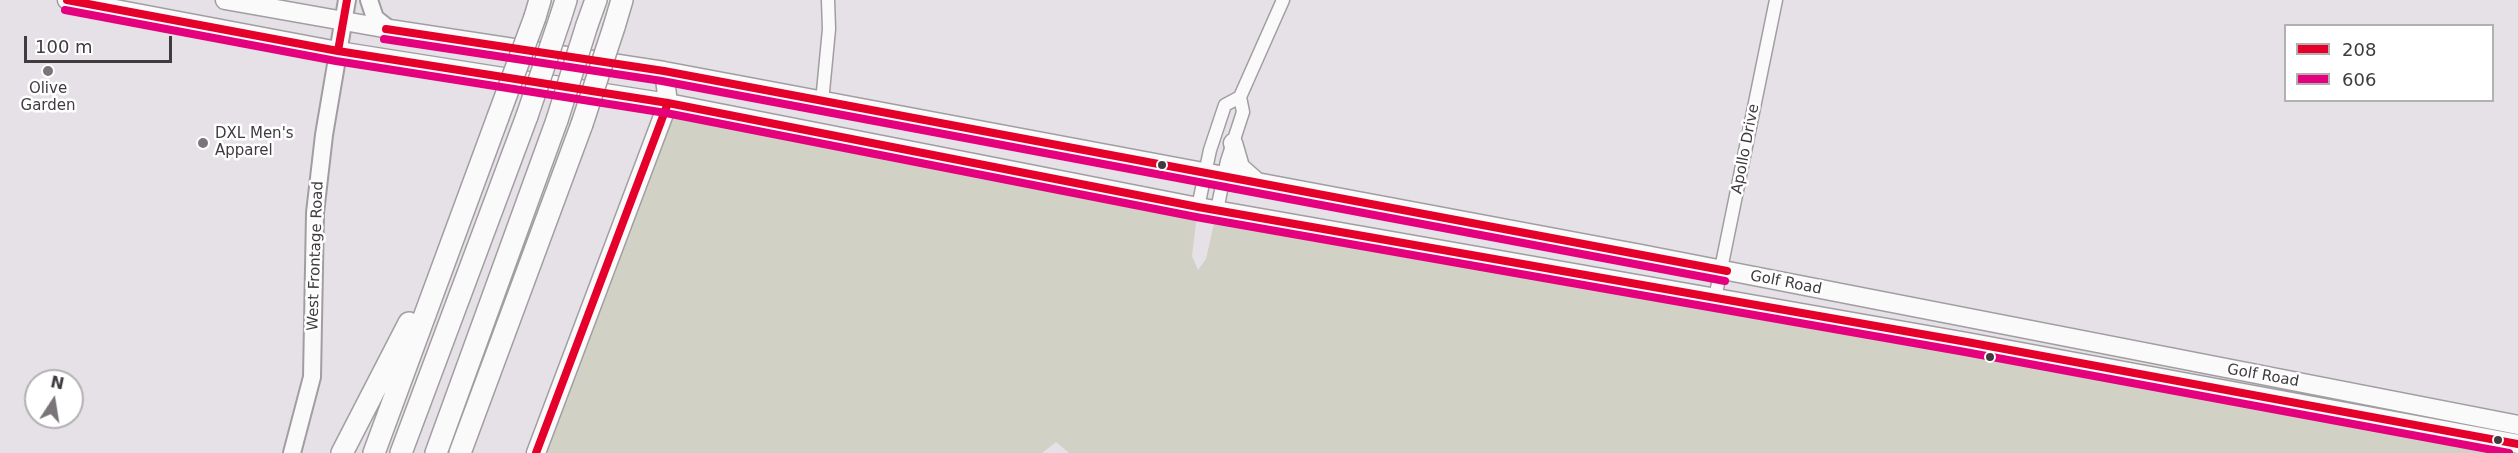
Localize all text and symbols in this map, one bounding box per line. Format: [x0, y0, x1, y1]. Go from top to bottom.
scale bar [27, 24, 176, 62]
legend [2284, 24, 2494, 102]
text: 100 m [35, 36, 93, 57]
text: 208 [2342, 39, 2376, 60]
marker: Olive Garden [41, 64, 55, 78]
text: 606 [2342, 69, 2376, 90]
place label: Olive Garden [21, 80, 75, 115]
street label: Apollo Drive [1728, 103, 1764, 195]
place label: DXL Men's Apparel [215, 125, 294, 160]
marker: DXL Men's Apparel [196, 136, 210, 150]
unlabelled marker [1156, 159, 1168, 171]
street label: West Frontage Road [304, 181, 328, 331]
street label: Golf Road [1749, 267, 1823, 299]
unlabelled marker [1984, 351, 1996, 363]
street label: Golf Road [2226, 361, 2300, 391]
north arrow [24, 369, 84, 429]
text: N [49, 372, 66, 394]
unlabelled marker [2492, 434, 2504, 446]

